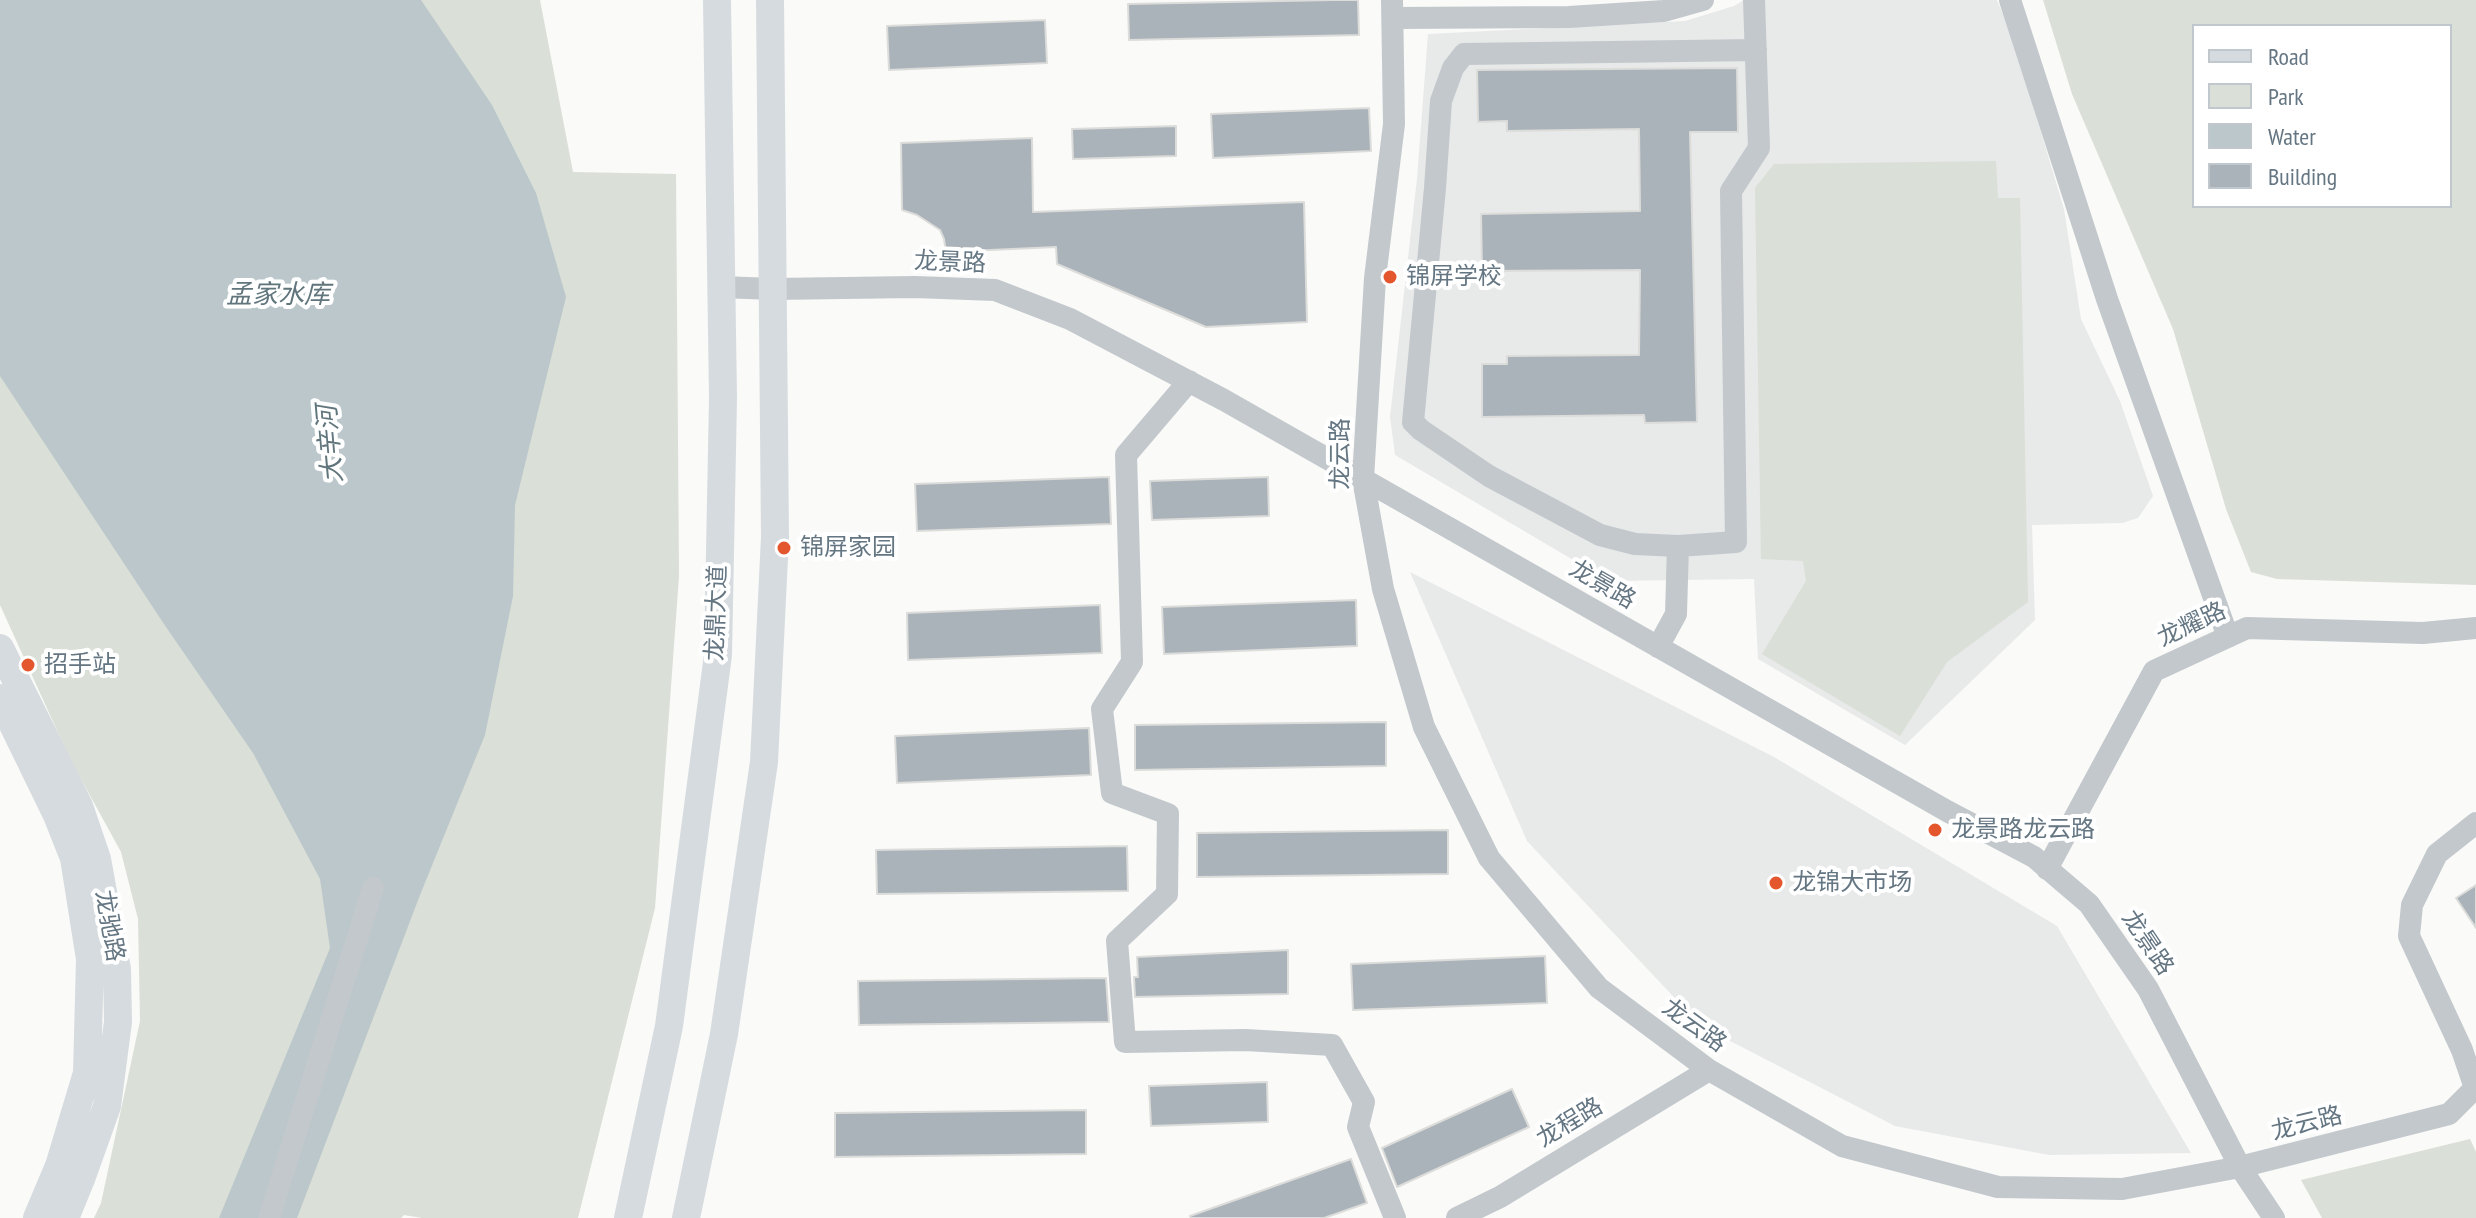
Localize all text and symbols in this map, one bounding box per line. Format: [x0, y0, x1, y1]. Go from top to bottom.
legend [2192, 24, 2452, 208]
text: Road [2268, 41, 2309, 72]
text: Park [2268, 81, 2304, 112]
text: Water [2268, 121, 2316, 152]
text: Building [2268, 161, 2337, 192]
street label: 龙景路 [914, 247, 986, 279]
place label: 锦屏学校 [1406, 263, 1502, 291]
marker: 锦屏学校 [1381, 268, 1399, 286]
water label: 孟家水库 [226, 280, 330, 312]
water label: 大辛河 [312, 404, 350, 484]
street label: 龙云路 [1327, 418, 1355, 490]
place label: 锦屏家园 [800, 534, 896, 562]
marker: 锦屏家园 [775, 539, 793, 557]
street label: 龙景路 [1564, 555, 1640, 615]
street label: 龙鼎大道 [701, 565, 733, 661]
street label: 龙耀路 [2153, 597, 2231, 653]
place label: 招手站 [44, 651, 116, 679]
marker: 招手站 [19, 656, 37, 674]
place label: 龙景路龙云路 [1951, 816, 2095, 844]
marker: 龙景路龙云路 [1926, 821, 1944, 839]
place label: 龙锦大市场 [1792, 869, 1912, 897]
marker: 龙锦大市场 [1767, 874, 1785, 892]
street label: 龙驰路 [89, 888, 129, 964]
street label: 龙景路 [2115, 905, 2179, 981]
street label: 龙云路 [1656, 993, 1732, 1059]
street label: 龙程路 [1532, 1092, 1608, 1154]
street label: 龙云路 [2269, 1101, 2345, 1147]

